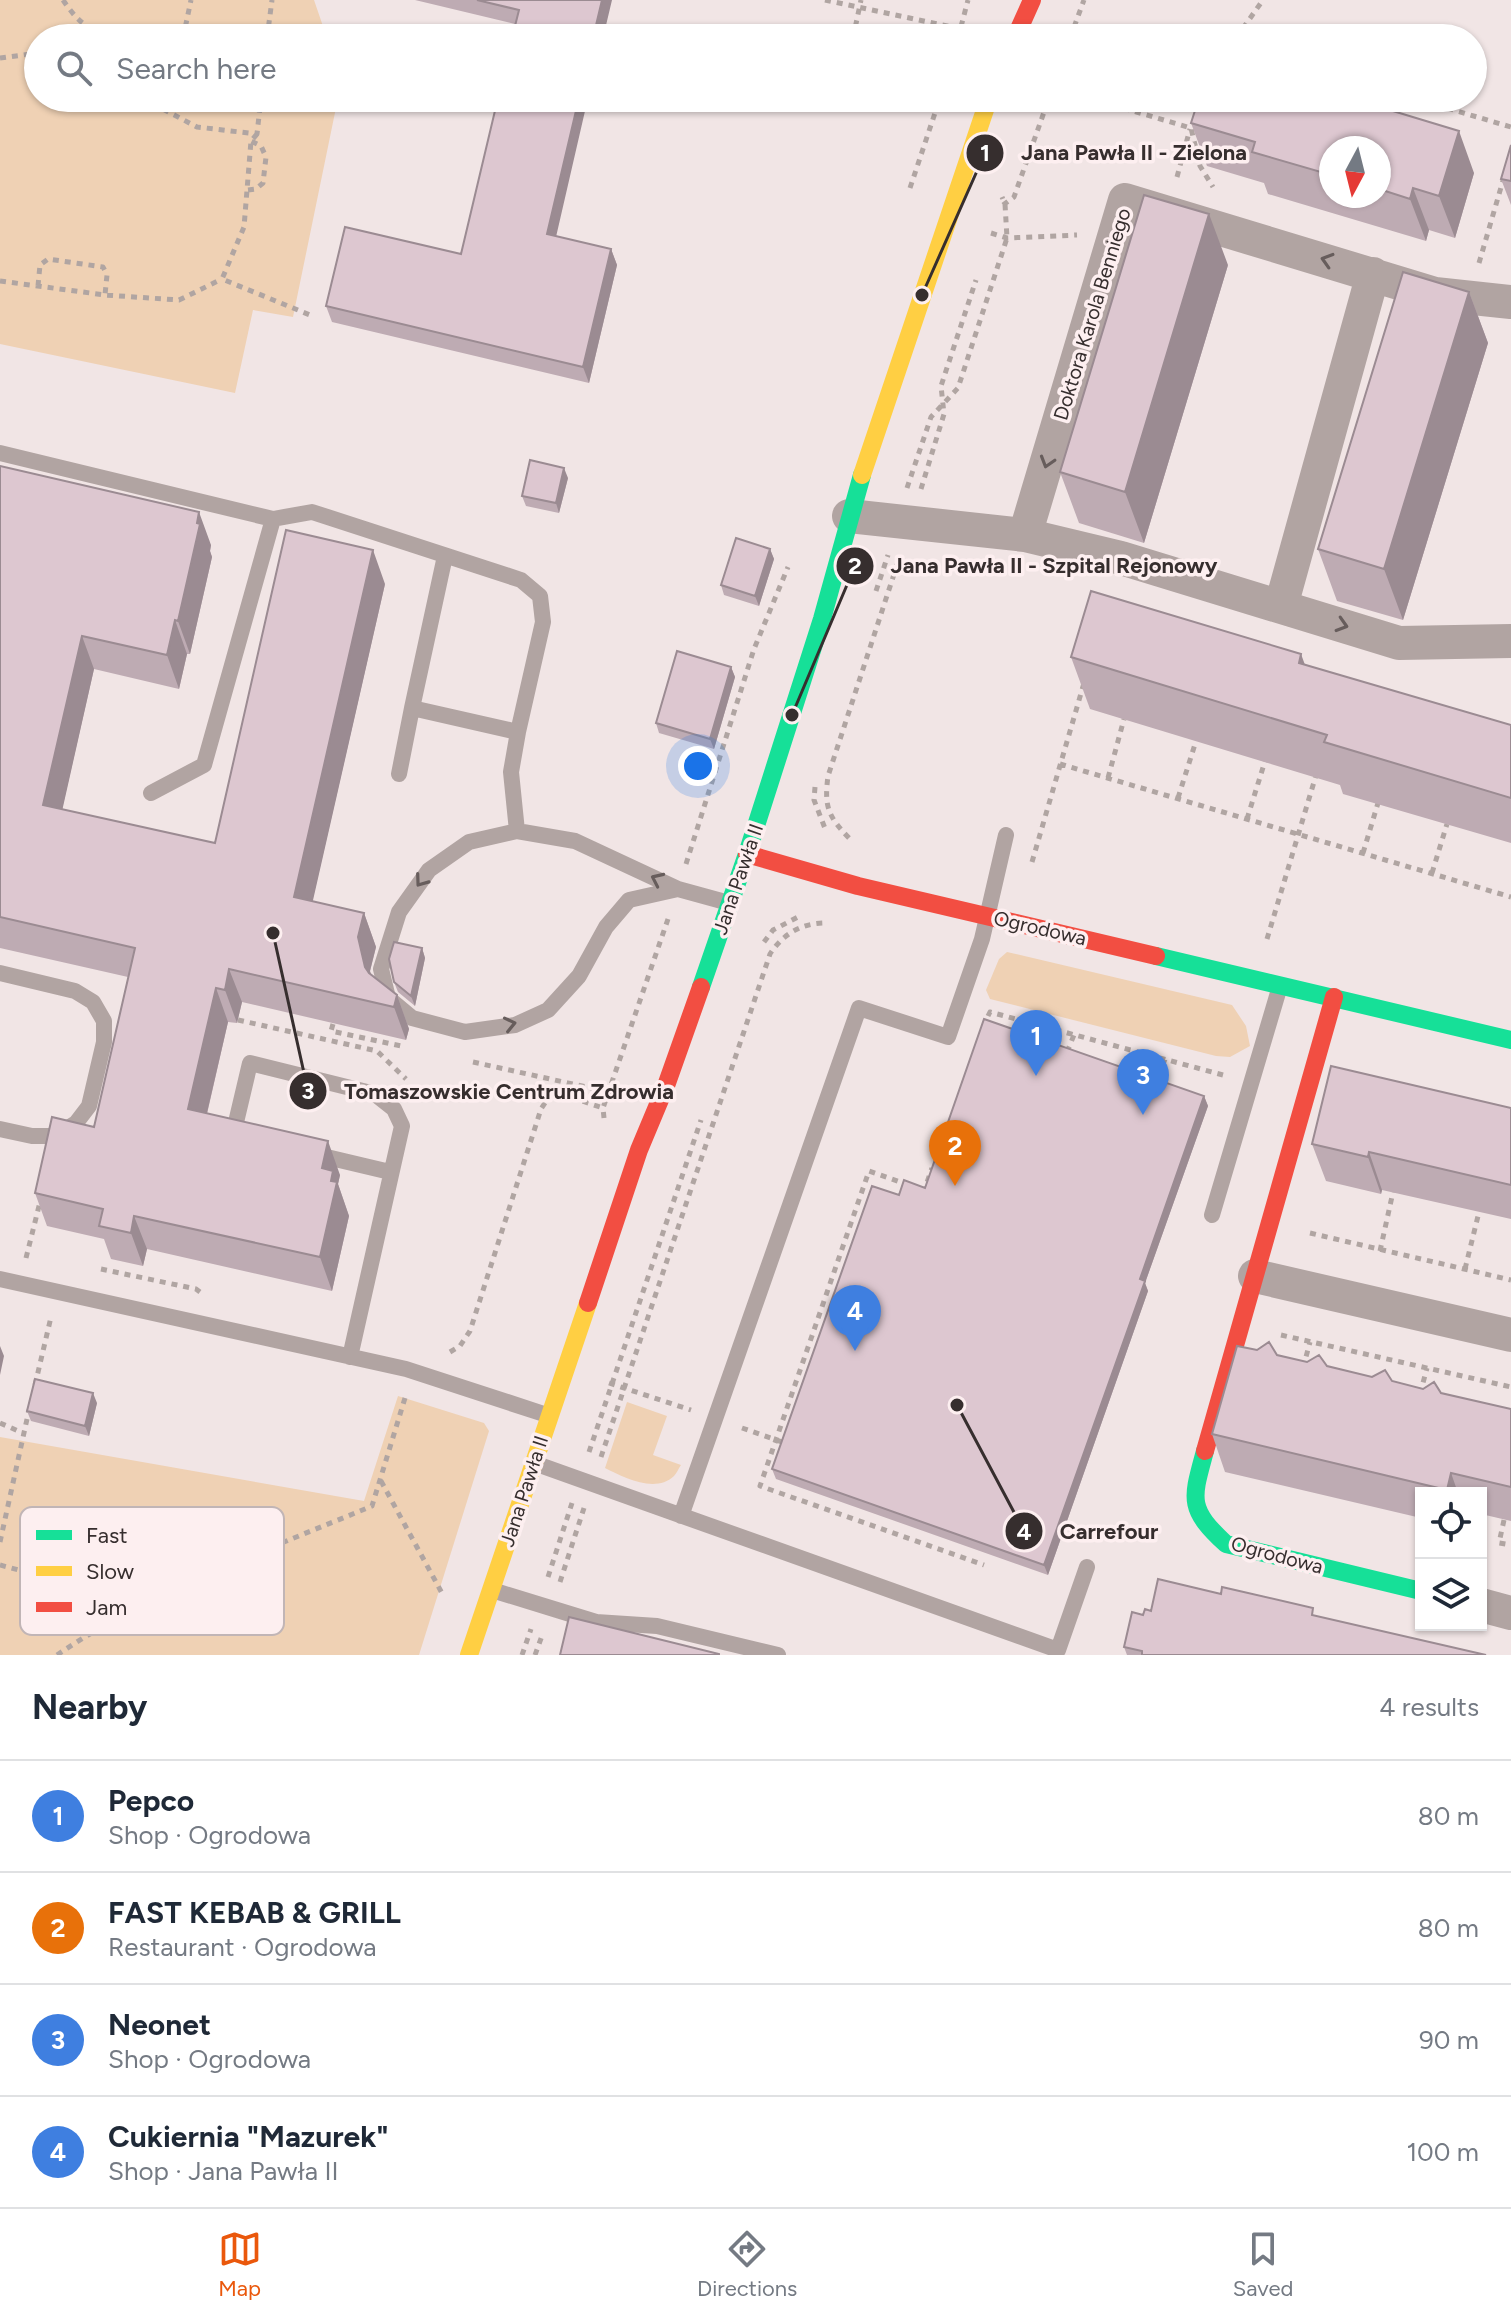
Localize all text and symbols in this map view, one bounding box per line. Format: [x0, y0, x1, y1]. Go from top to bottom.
search box [24, 24, 1487, 112]
icon: search [52, 46, 96, 90]
text: Search here [116, 50, 276, 87]
callout: Jana Pawła II - Zielona [965, 130, 1263, 176]
north arrow [1319, 136, 1391, 208]
text: 1 [980, 138, 990, 167]
text: Jana Pawła II - Zielona [1021, 139, 1247, 166]
street label: Doktora Karola Benniego [1048, 205, 1136, 423]
one-way arrow [1320, 253, 1334, 269]
one-way arrow [1040, 455, 1056, 468]
callout: Jana Pawła II - Szpital Rejonowy [835, 543, 1233, 589]
text: 2 [848, 551, 862, 580]
text: Jana Pawła II - Szpital Rejonowy [891, 552, 1218, 579]
one-way arrow [1335, 615, 1349, 631]
your location [678, 746, 718, 786]
street label: Jana Pawła II [708, 820, 768, 938]
one-way arrow [416, 872, 431, 886]
one-way arrow [650, 872, 665, 888]
street label: Ogrodowa [991, 906, 1089, 950]
pin: 1 [1010, 1010, 1062, 1076]
one-way arrow [503, 1016, 517, 1033]
pin: 3 [1117, 1049, 1169, 1115]
callout: Tomaszowskie Centrum Zdrowia [288, 1068, 690, 1114]
text: 3 [301, 1076, 315, 1105]
text: Tomaszowskie Centrum Zdrowia [344, 1078, 674, 1105]
pin: 2 [929, 1120, 981, 1186]
pin: 4 [829, 1285, 881, 1351]
street label: Jana Pawła II [495, 1432, 553, 1550]
map controls [1415, 1487, 1487, 1631]
button: locate [1415, 1487, 1487, 1559]
legend [20, 1507, 284, 1635]
callout: Carrefour [1004, 1508, 1174, 1554]
text: 4 [1016, 1517, 1032, 1546]
text: Carrefour [1060, 1518, 1159, 1545]
text: Fast [86, 1522, 128, 1549]
street label: Ogrodowa [1228, 1531, 1326, 1579]
text: Slow [86, 1558, 135, 1585]
button: layers [1415, 1559, 1487, 1631]
text: Jam [86, 1594, 127, 1621]
text: Nearby [32, 1687, 147, 1728]
text: 4 results [1379, 1691, 1479, 1723]
text: Pepco [108, 1782, 194, 1819]
text: 1 [53, 1800, 63, 1832]
text: 80 m [1418, 1800, 1479, 1832]
text: Shop · Ogrodowa [108, 1819, 311, 1851]
text: FAST KEBAB & GRILL [108, 1894, 401, 1931]
text: 2 [50, 1912, 66, 1944]
text: 80 m [1418, 1912, 1479, 1944]
text: Restaurant · Ogrodowa [108, 1931, 377, 1963]
text: Neonet [108, 2006, 211, 2043]
text: 3 [51, 2024, 65, 2056]
text: 90 m [1419, 2024, 1479, 2056]
text: Shop · Ogrodowa [108, 2043, 311, 2075]
text: Cukiernia "Mazurek" [108, 2118, 389, 2155]
text: 4 [50, 2136, 66, 2168]
text: 100 m [1406, 2136, 1479, 2168]
text: Shop · Jana Pawła II [108, 2155, 339, 2187]
tab: Map [218, 2227, 262, 2302]
tab: Directions [697, 2227, 797, 2302]
tab: Saved [1233, 2227, 1293, 2302]

